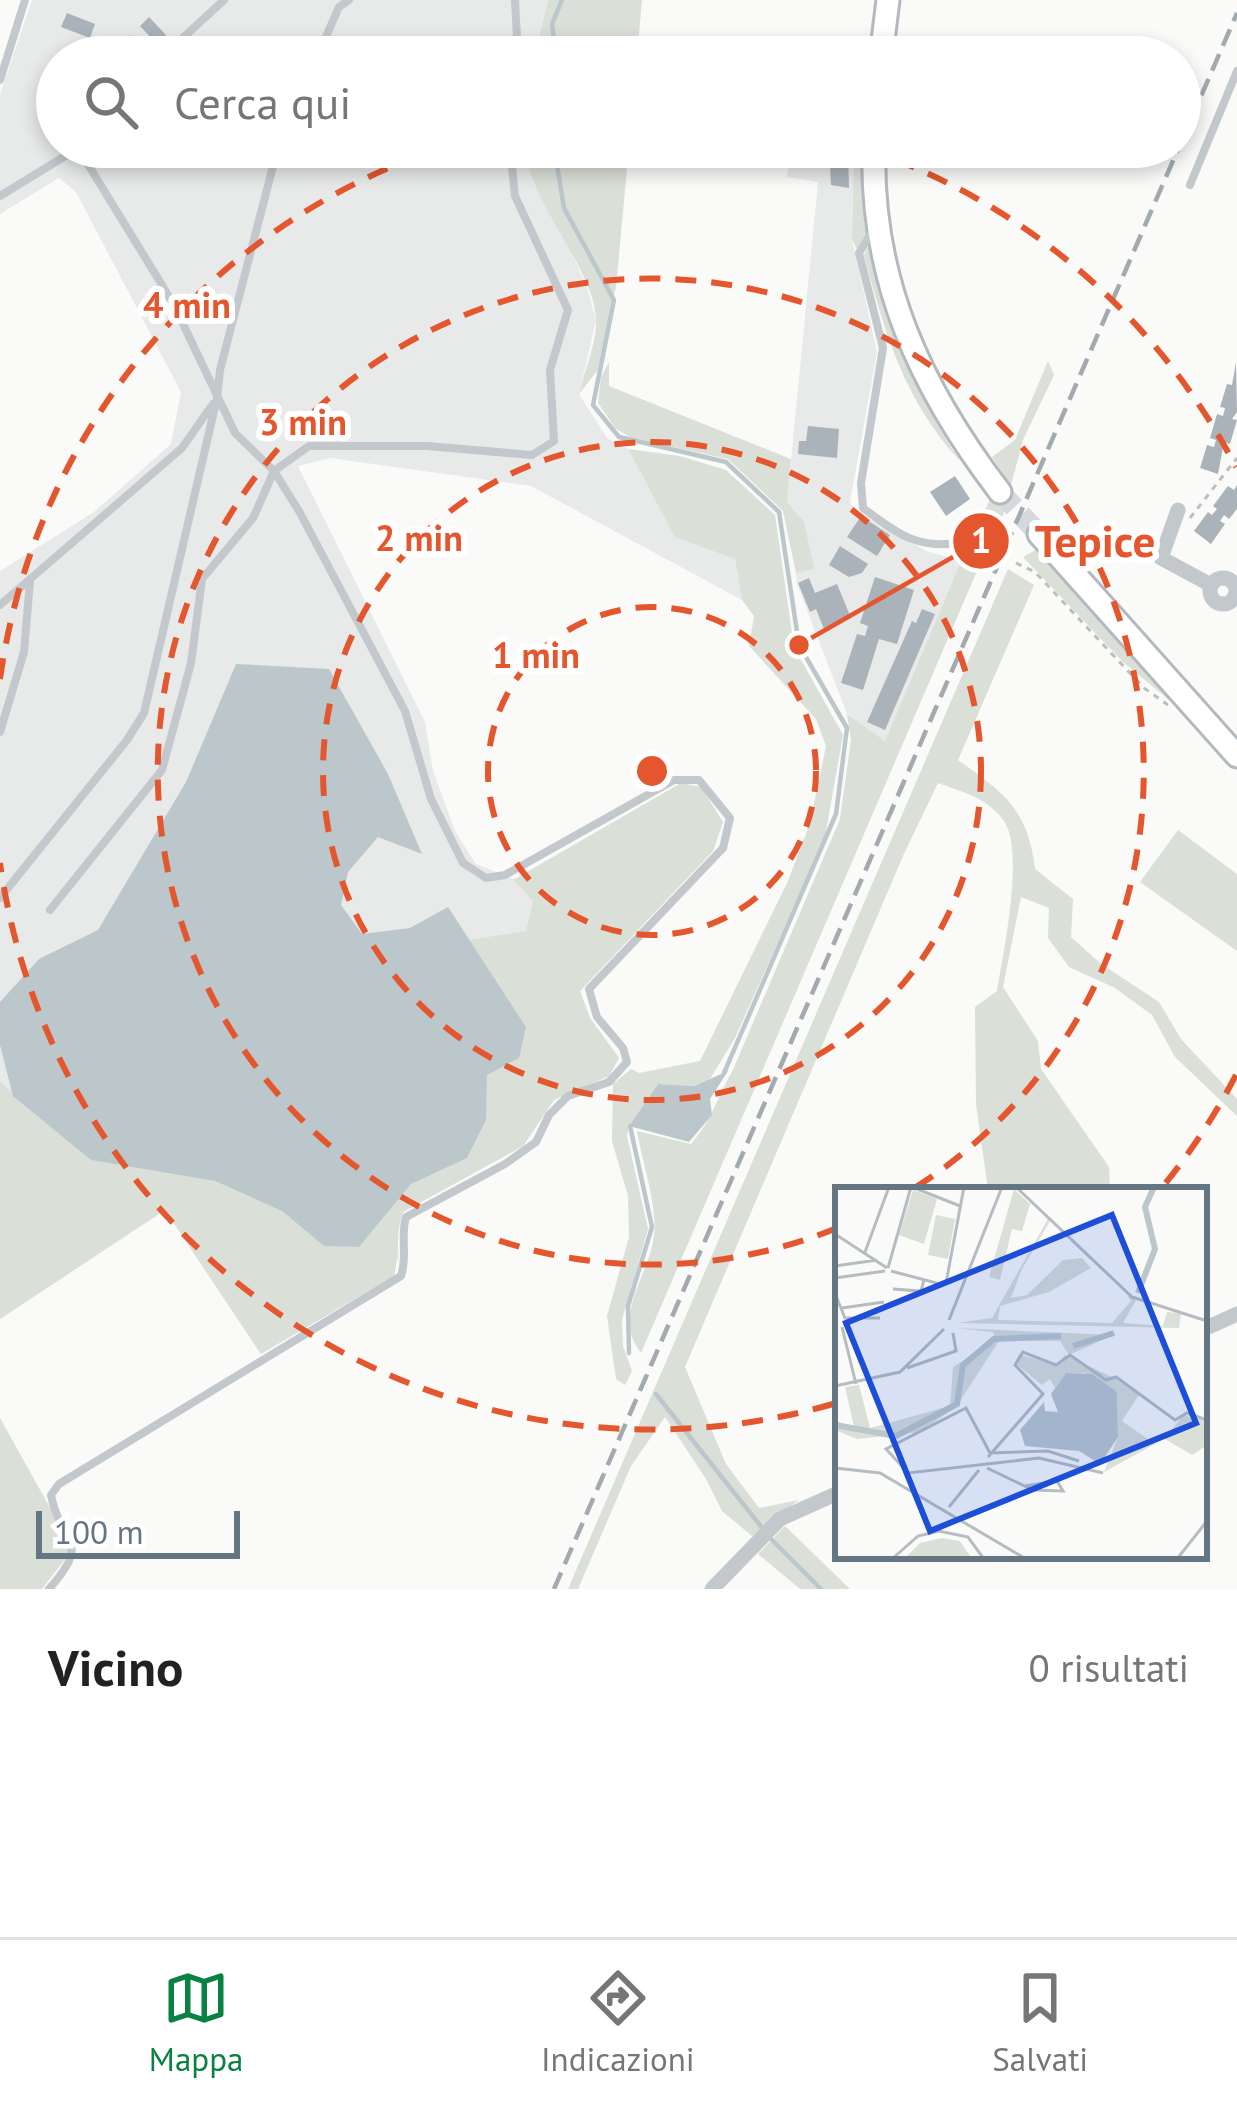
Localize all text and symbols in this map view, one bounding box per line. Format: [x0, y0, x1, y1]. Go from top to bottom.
search box [36, 36, 1201, 168]
icon: search [78, 69, 144, 135]
text: Cerca qui [174, 73, 351, 131]
text: 4 min [143, 281, 231, 328]
text: 3 min [259, 398, 347, 445]
callout: Tepice [951, 500, 1180, 581]
text: Tepice [1035, 511, 1155, 569]
text: 2 min [375, 514, 463, 561]
text: 1 [971, 516, 991, 563]
text: 1 min [492, 631, 580, 678]
centre of rings [631, 750, 673, 792]
inset map [835, 1187, 1207, 1559]
scale bar [36, 1505, 240, 1558]
text: 100 m [54, 1510, 144, 1553]
text: Vicino [48, 1634, 183, 1700]
text: 0 risultati [1029, 1642, 1189, 1693]
tab: Mappa [149, 1965, 243, 2080]
tab: Indicazioni [541, 1965, 695, 2080]
tab: Salvati [992, 1965, 1088, 2080]

